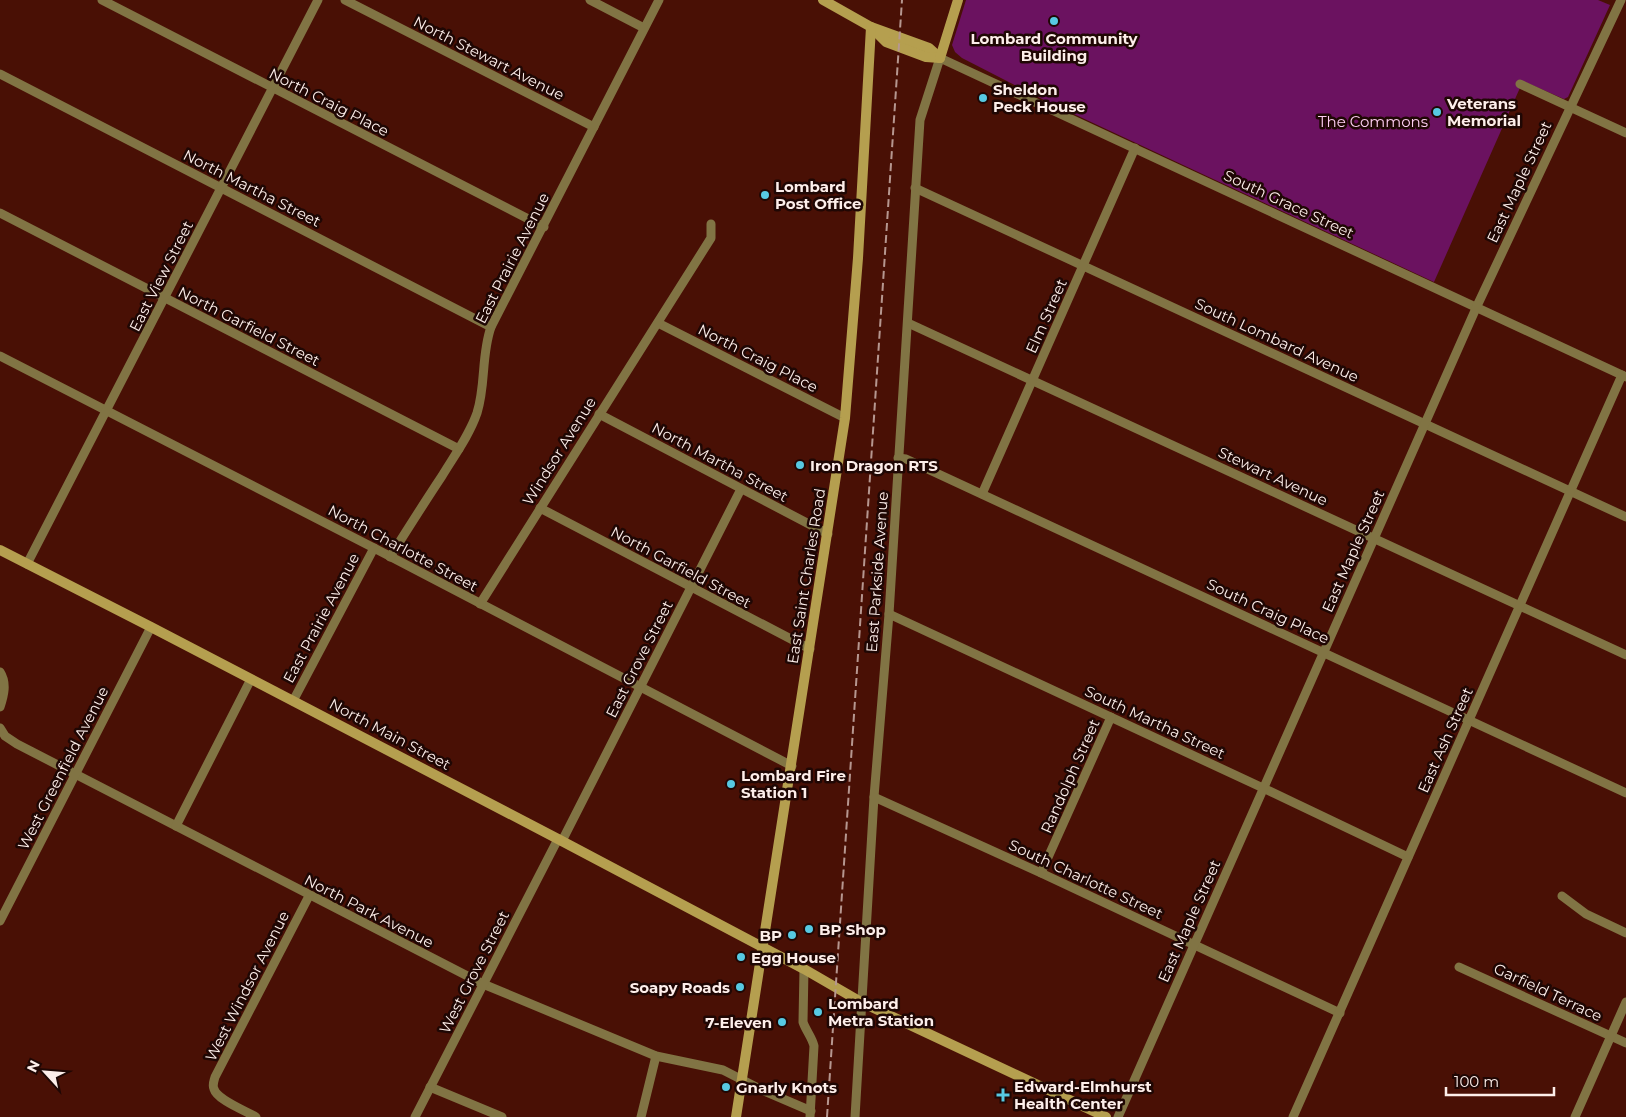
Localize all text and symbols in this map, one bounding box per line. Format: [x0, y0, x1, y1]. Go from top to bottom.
street label: North Stewart Avenue [410, 12, 568, 104]
marker: Lombard Community Building [1048, 15, 1060, 27]
place label: Lombard Community Building [970, 29, 1139, 65]
street label: North Craig Place [266, 64, 392, 140]
place label: Sheldon Peck House [993, 80, 1086, 116]
marker: Sheldon Peck House [977, 92, 989, 104]
place label: Veterans Memorial [1446, 94, 1521, 130]
marker: Veterans Memorial [1431, 106, 1443, 118]
park label: The Commons [1318, 112, 1428, 131]
street label: East Maple Street [1483, 118, 1555, 246]
street label: North Martha Street [180, 145, 324, 231]
street label: South Grace Street [1221, 166, 1357, 242]
place label: Lombard Post Office [775, 177, 861, 213]
street label: East Prairie Avenue [471, 189, 553, 327]
marker: Lombard Post Office [759, 189, 771, 201]
street label: East View Street [125, 217, 197, 335]
street label: Elm Street [1021, 276, 1071, 356]
street label: North Garfield Street [175, 282, 323, 370]
street label: South Lombard Avenue [1192, 294, 1362, 386]
street label: North Craig Place [695, 320, 821, 396]
street label: Windsor Avenue [518, 393, 600, 509]
street label: North Martha Street [649, 418, 791, 506]
street label: Stewart Avenue [1215, 442, 1331, 510]
place label: Iron Dragon RTS [810, 456, 938, 475]
marker: Iron Dragon RTS [794, 459, 806, 471]
street label: East Saint Charles Road [783, 487, 829, 665]
street label: East Maple Street [1318, 487, 1388, 615]
street label: East Parkside Avenue [862, 491, 892, 653]
street label: North Charlotte Street [325, 500, 481, 596]
street label: North Garfield Street [608, 522, 754, 612]
street label: East Prairie Avenue [279, 550, 363, 686]
street label: South Craig Place [1204, 574, 1332, 648]
street label: East Grove Street [601, 597, 677, 721]
street label: South Martha Street [1082, 681, 1228, 763]
street label: West Greenfield Avenue [13, 683, 113, 853]
street label: East Ash Street [1413, 684, 1477, 796]
street label: North Main Street [326, 694, 454, 774]
street label: Randolph Street [1036, 716, 1104, 836]
place label: Lombard Fire Station 1 [741, 766, 846, 802]
marker: Lombard Fire Station 1 [725, 778, 737, 790]
street label: South Charlotte Street [1006, 835, 1166, 923]
street label: East Maple Street [1154, 857, 1224, 985]
street label: North Park Avenue [301, 870, 437, 952]
street label: West Windsor Avenue [201, 908, 293, 1064]
street label: West Grove Street [435, 908, 513, 1036]
place label: BP Shop [819, 920, 886, 939]
marker: BP Shop [803, 923, 815, 935]
place label: BP [760, 926, 782, 945]
marker: BP [786, 929, 798, 941]
place label: Egg House [751, 948, 836, 967]
marker: Egg House [735, 951, 747, 963]
street label: Garfield Terrace [1491, 959, 1605, 1025]
place label: Soapy Roads [630, 978, 730, 997]
marker: Soapy Roads [734, 981, 746, 993]
place label: Lombard Metra Station [828, 994, 934, 1030]
marker: Lombard Metra Station [812, 1006, 824, 1018]
place label: 7-Eleven [705, 1013, 772, 1032]
marker: 7-Eleven [776, 1016, 788, 1028]
north arrow [20, 1047, 70, 1097]
text: N [23, 1057, 44, 1075]
scale bar [1446, 1064, 1554, 1096]
text: 100 m [1454, 1072, 1499, 1091]
place label: Edward-Elmhurst Health Center [1014, 1077, 1152, 1113]
place label: Gnarly Knots [736, 1078, 837, 1097]
marker: Gnarly Knots [720, 1081, 732, 1093]
marker: Edward-Elmhurst Health Center [996, 1088, 1010, 1102]

